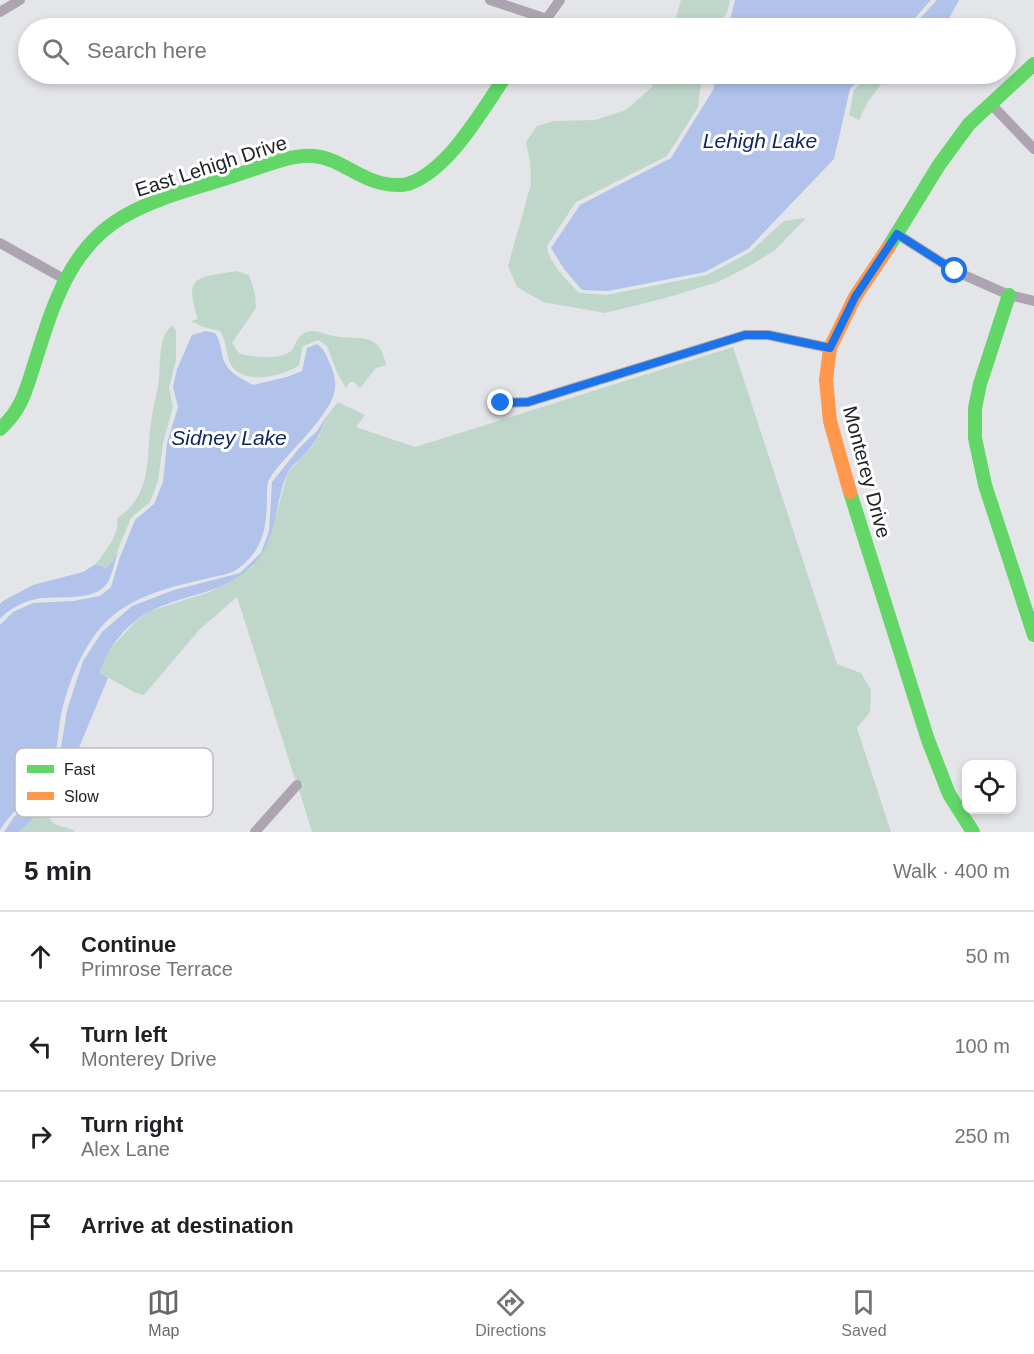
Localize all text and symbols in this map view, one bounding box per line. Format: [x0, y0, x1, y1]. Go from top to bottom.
search box [18, 18, 1016, 84]
icon: search [39, 35, 72, 68]
text: Search here [87, 38, 207, 63]
water label: Lehigh Lake [703, 129, 817, 152]
street label: East Lehigh Drive [133, 131, 289, 201]
route start [941, 257, 967, 283]
route end [487, 389, 513, 415]
street label: Monterey Drive [839, 404, 895, 540]
water label: Sidney Lake [171, 426, 287, 449]
legend [15, 748, 213, 817]
map controls [962, 760, 1016, 814]
button: locate [962, 760, 1016, 814]
text: Fast [64, 761, 96, 778]
text: Slow [64, 788, 99, 805]
text: 5 min [24, 856, 92, 886]
text: Walk · 400 m [893, 860, 1010, 882]
text: Continue [81, 932, 176, 957]
icon: ahead [24, 940, 57, 973]
text: 50 m [966, 945, 1010, 967]
text: Primrose Terrace [81, 958, 233, 980]
text: Turn left [81, 1022, 167, 1047]
icon: left [24, 1030, 57, 1063]
text: 100 m [954, 1035, 1010, 1057]
text: Monterey Drive [81, 1048, 217, 1070]
text: Turn right [81, 1112, 183, 1137]
icon: right [24, 1120, 57, 1153]
text: 250 m [954, 1125, 1010, 1147]
text: Alex Lane [81, 1138, 170, 1160]
icon: arrive [24, 1210, 57, 1243]
text: Arrive at destination [81, 1213, 294, 1238]
tab: Map [147, 1286, 180, 1340]
tab: Directions [475, 1286, 546, 1340]
tab: Saved [841, 1286, 887, 1340]

